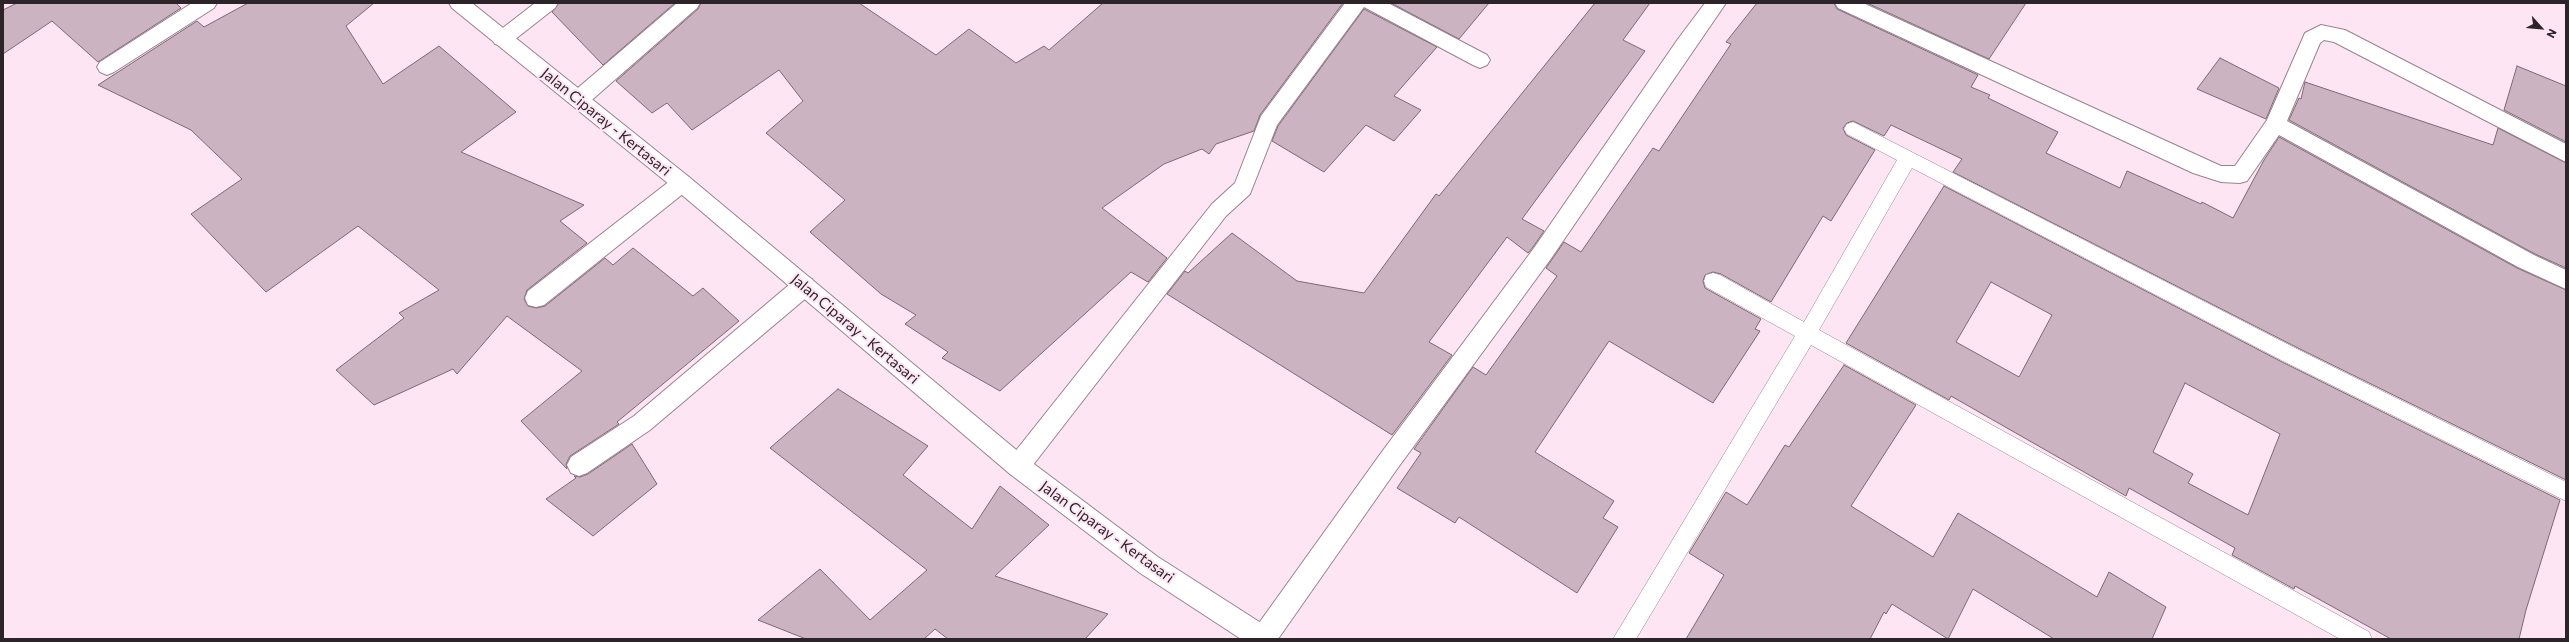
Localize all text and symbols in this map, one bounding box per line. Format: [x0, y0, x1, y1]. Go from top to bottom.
north arrow [2521, 8, 2561, 48]
text: N [2544, 27, 2560, 40]
street label: Jalan Ciparay - Kertasari [538, 64, 674, 180]
street label: Jalan Ciparay - Kertasari [787, 270, 923, 388]
street label: Jalan Ciparay - Kertasari [1036, 477, 1178, 587]

